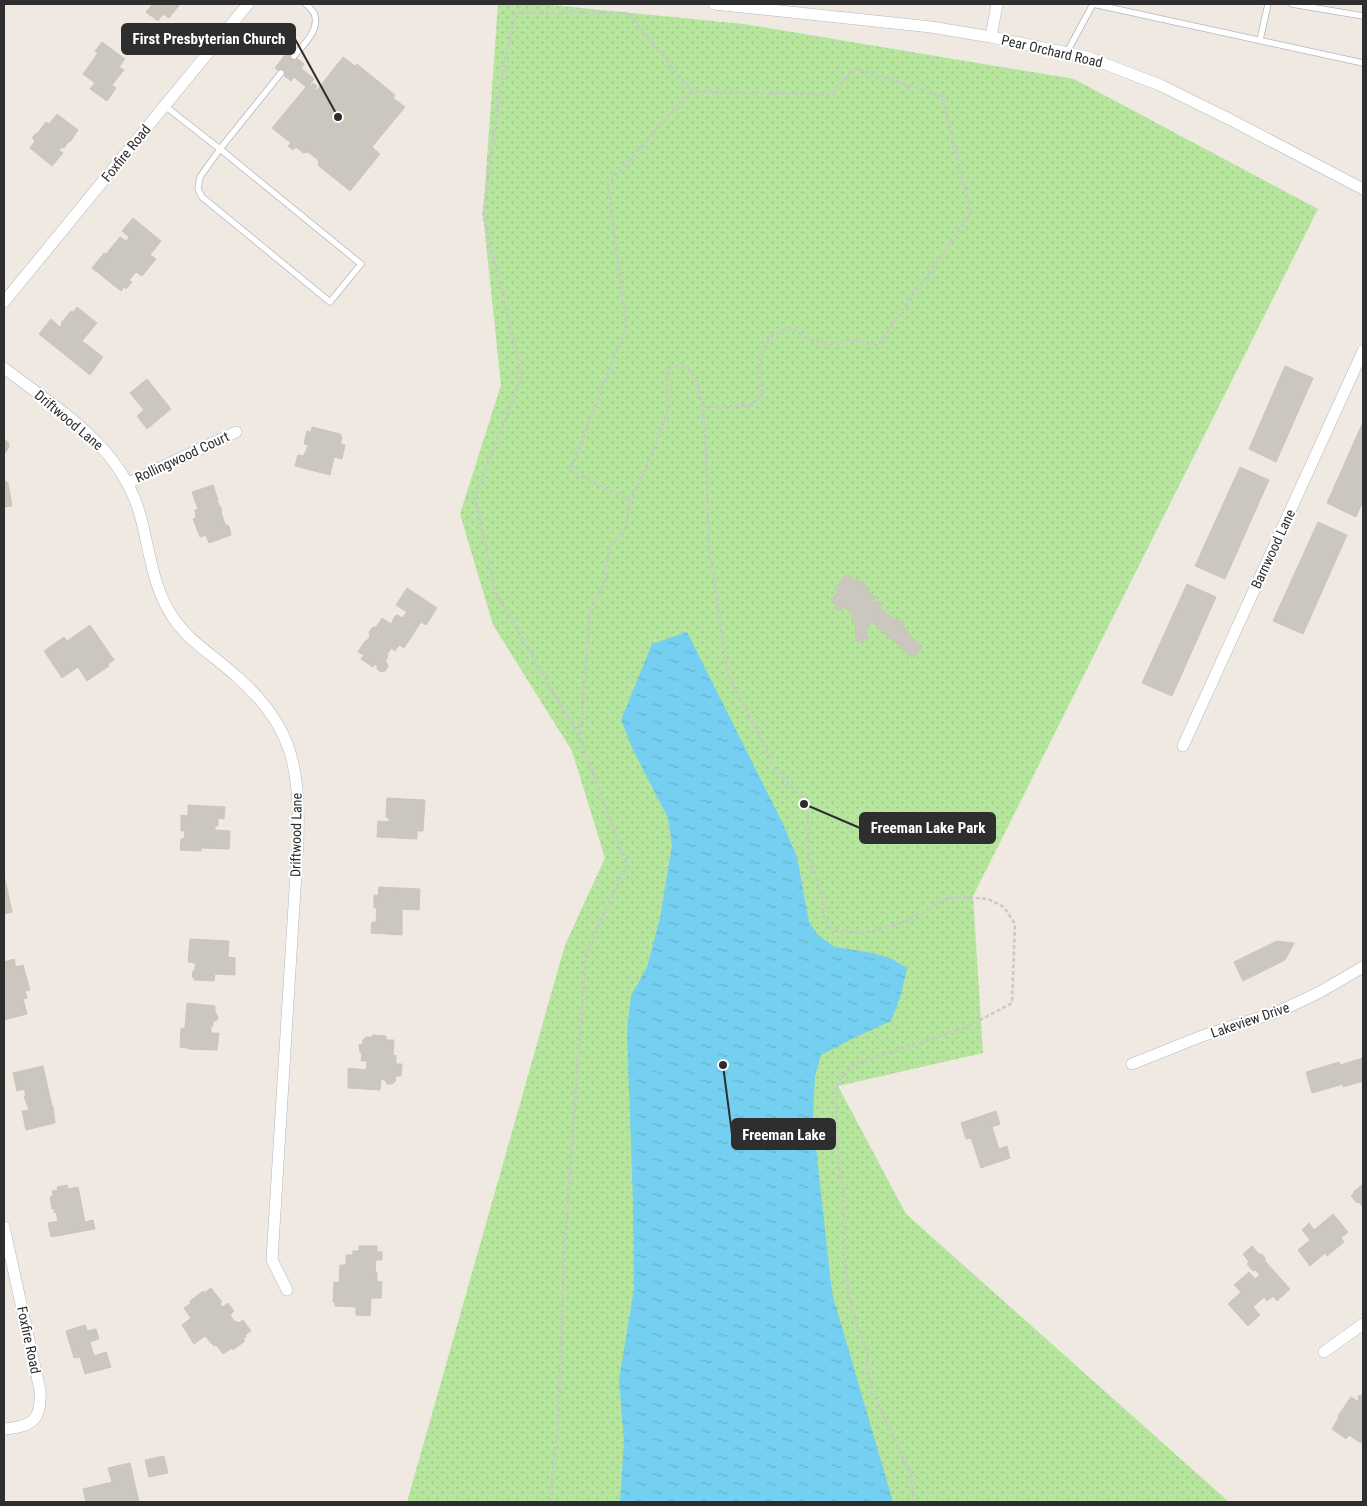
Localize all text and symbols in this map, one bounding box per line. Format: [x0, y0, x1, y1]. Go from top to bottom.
callout: First Presbyterian Church [122, 24, 295, 54]
text: First Presbyterian Church [133, 30, 285, 48]
street label: Pear Orchard Road [1000, 32, 1104, 70]
street label: Foxfire Road [98, 121, 154, 185]
street label: Driftwood Lane [32, 387, 107, 453]
street label: Rollingwood Court [133, 428, 231, 486]
street label: Barnwood Lane [1248, 507, 1298, 591]
street label: Driftwood Lane [287, 792, 305, 877]
callout: Freeman Lake Park [860, 813, 995, 843]
text: Freeman Lake Park [871, 819, 986, 837]
street label: Lakeview Drive [1209, 999, 1292, 1041]
callout: Freeman Lake [732, 1119, 835, 1149]
text: Freeman Lake [742, 1126, 826, 1144]
street label: Foxfire Road [14, 1305, 44, 1375]

